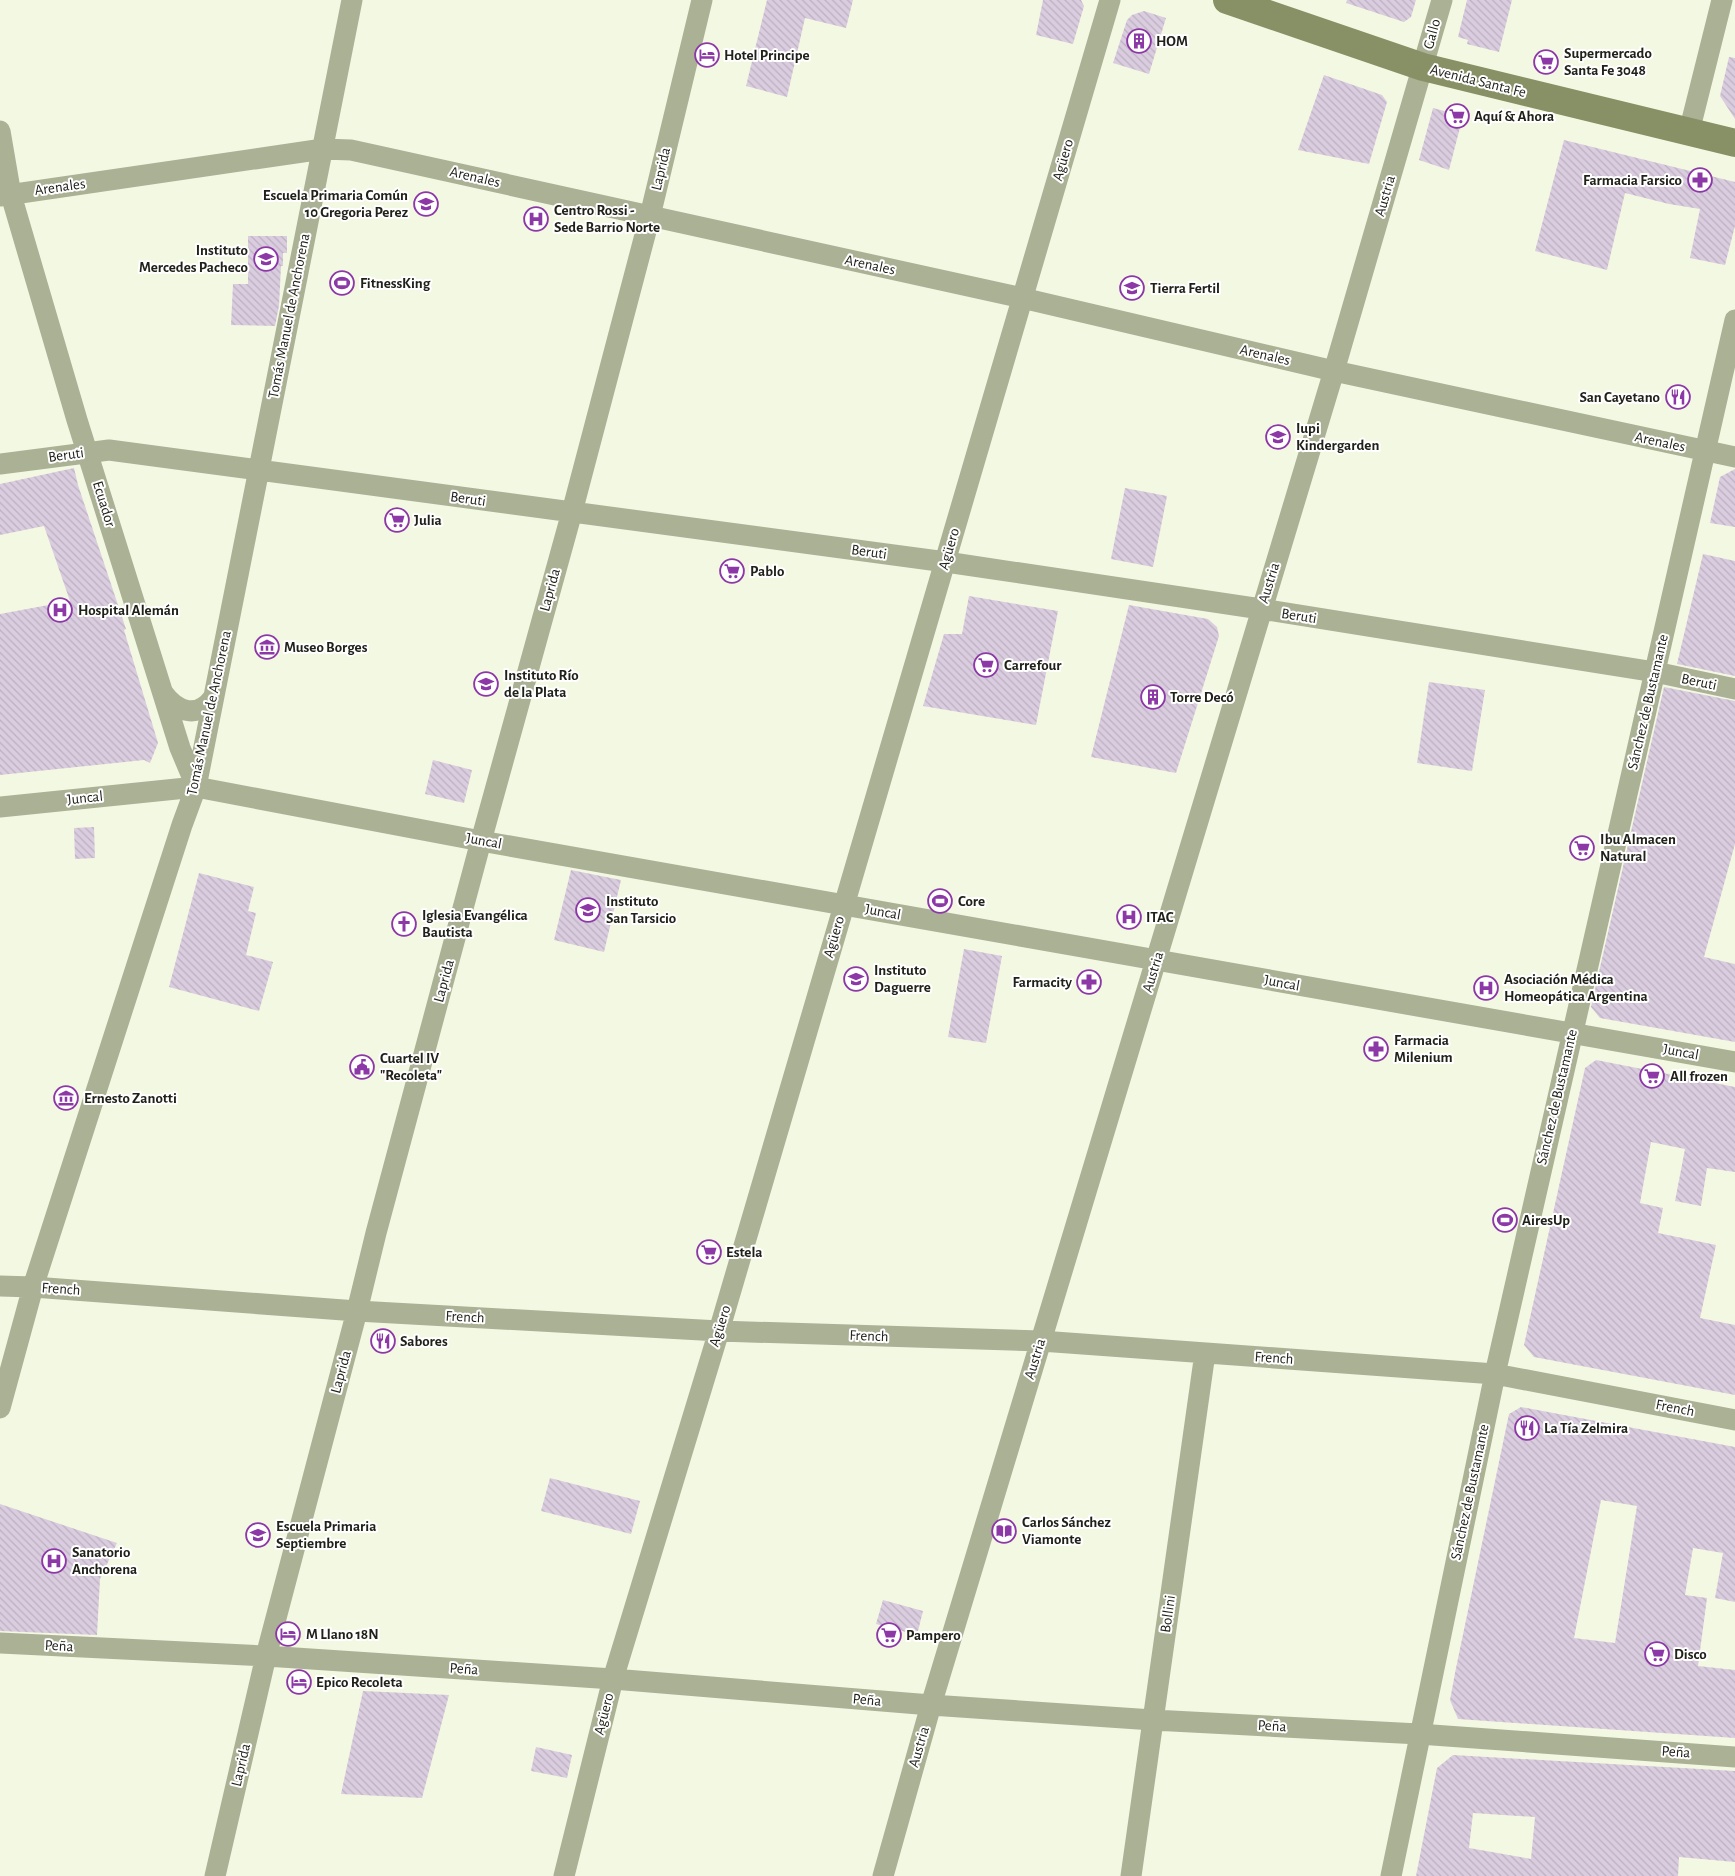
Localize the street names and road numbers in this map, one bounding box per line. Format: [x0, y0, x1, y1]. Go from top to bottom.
street label: Gallo [1421, 17, 1443, 51]
street label: Avenida Santa Fe [1428, 62, 1528, 100]
street label: Agüero [1050, 137, 1076, 183]
street label: Laprida [649, 146, 673, 192]
street label: Arenales [448, 164, 502, 190]
street label: Austria [1372, 174, 1398, 218]
street label: Arenales [34, 176, 86, 198]
street label: Tomás Manuel de Anchorena [266, 232, 312, 400]
street label: Arenales [843, 252, 897, 278]
street label: Arenales [1238, 342, 1292, 368]
street label: Arenales [1633, 429, 1687, 455]
street label: Beruti [47, 445, 85, 465]
street label: Ecuador [90, 479, 118, 529]
street label: Beruti [449, 489, 487, 509]
street label: Agüero [936, 526, 962, 572]
street label: Beruti [850, 542, 888, 562]
street label: Austria [1256, 561, 1282, 605]
street label: Laprida [537, 567, 563, 613]
street label: Beruti [1280, 606, 1318, 626]
street label: Tomás Manuel de Anchorena [184, 629, 234, 797]
street label: Sánchez de Bustamante [1625, 633, 1671, 771]
street label: Beruti [1680, 671, 1718, 693]
street label: Juncal [66, 789, 104, 807]
street label: Juncal [465, 830, 503, 852]
street label: Juncal [864, 901, 902, 923]
street label: Agüero [821, 914, 847, 960]
street label: Austria [1140, 950, 1166, 994]
street label: Laprida [431, 958, 457, 1004]
street label: Juncal [1263, 972, 1301, 994]
street label: Sánchez de Bustamante [1534, 1028, 1580, 1166]
street label: Juncal [1662, 1041, 1700, 1063]
street label: French [41, 1280, 81, 1298]
street label: Agüero [707, 1303, 733, 1349]
street label: French [445, 1308, 485, 1326]
street label: French [849, 1328, 889, 1344]
street label: Austria [1022, 1337, 1048, 1381]
street label: Laprida [328, 1349, 354, 1395]
street label: French [1254, 1349, 1294, 1367]
street label: French [1654, 1397, 1696, 1419]
street label: Sánchez de Bustamante [1448, 1423, 1492, 1561]
street label: Bollini [1158, 1594, 1178, 1634]
street label: Peña [44, 1638, 74, 1654]
street label: Peña [449, 1661, 479, 1677]
street label: Agüero [592, 1691, 616, 1737]
street label: Peña [852, 1691, 882, 1709]
street label: Peña [1257, 1718, 1287, 1734]
street label: Austria [906, 1725, 932, 1769]
street label: Laprida [229, 1742, 253, 1788]
street label: Peña [1661, 1744, 1691, 1760]

